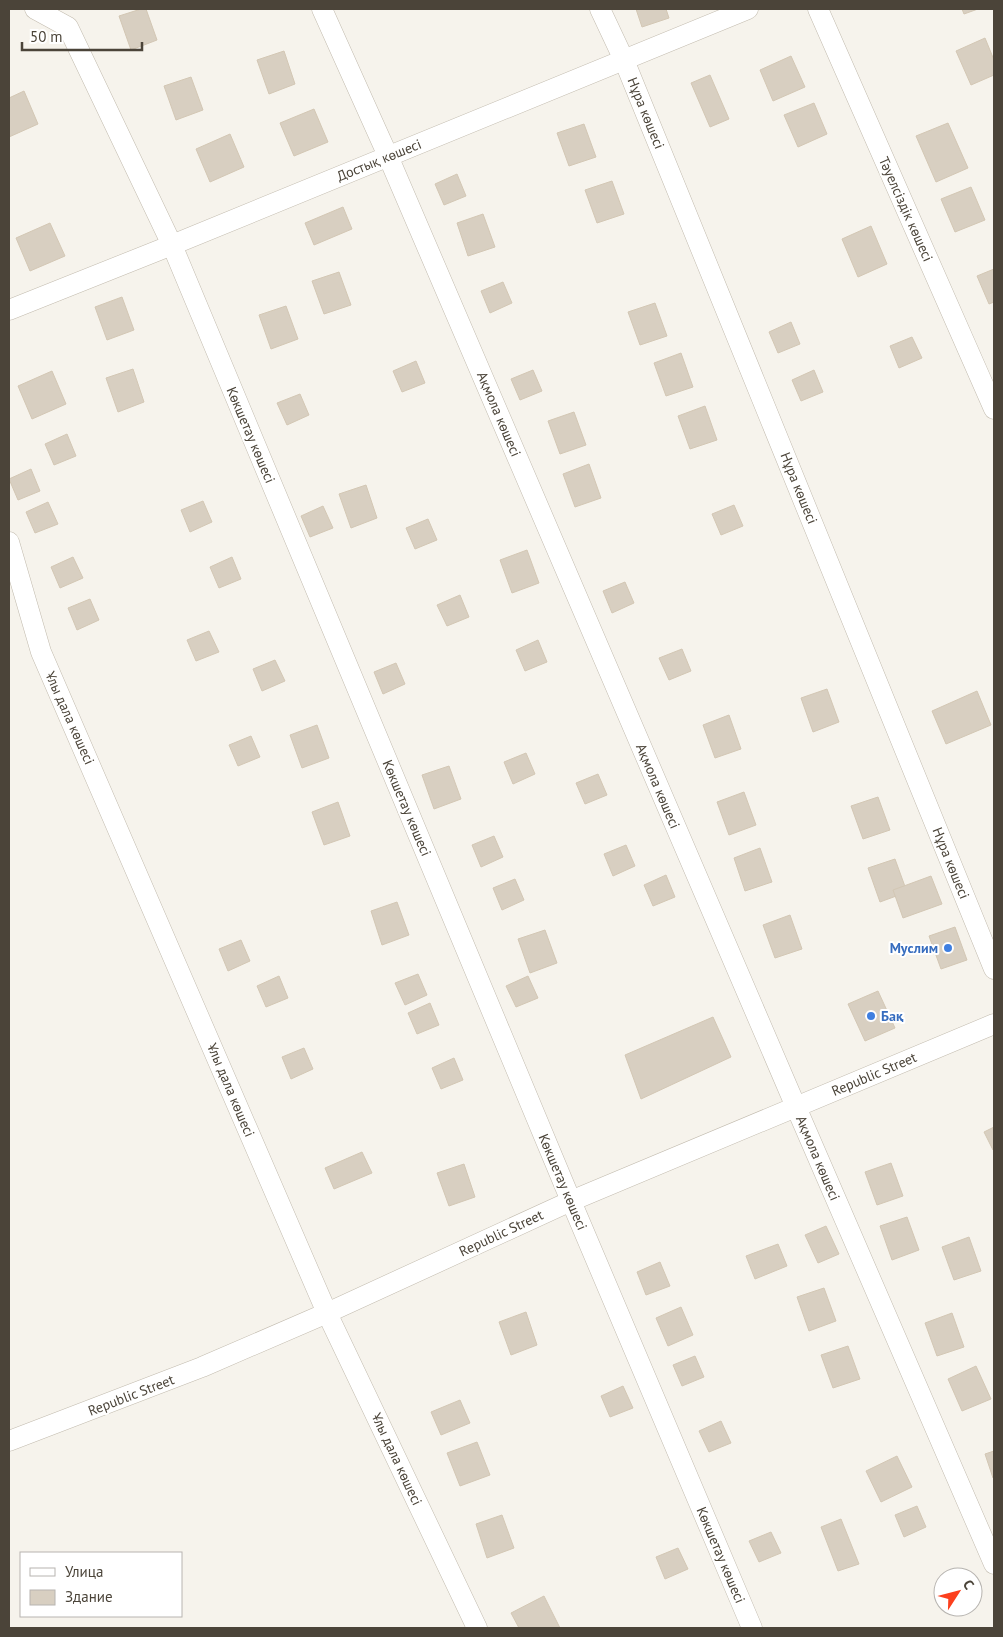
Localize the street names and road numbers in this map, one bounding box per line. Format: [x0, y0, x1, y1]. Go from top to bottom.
street label: Нұра көшесі [623, 74, 669, 152]
street label: Достық көшесі [334, 135, 424, 185]
street label: Тәуелсіздік көшесі [875, 154, 937, 264]
street label: Ақмола көшесі [473, 369, 525, 459]
street label: Көкшетау көшесі [223, 384, 279, 486]
street label: Нұра көшесі [776, 449, 822, 527]
street label: Ұлы дала көшесі [41, 669, 99, 767]
street label: Ақмола көшесі [632, 741, 684, 831]
street label: Көкшетау көшесі [379, 757, 435, 859]
street label: Нұра көшесі [928, 824, 974, 902]
street label: Ұлы дала көшесі [203, 1040, 259, 1140]
street label: Republic Street [829, 1048, 920, 1100]
street label: Ақмола көшесі [792, 1113, 844, 1203]
street label: Көкшетау көшесі [535, 1131, 591, 1233]
street label: Republic Street [456, 1206, 546, 1260]
street label: Republic Street [85, 1370, 177, 1420]
street label: Ұлы дала көшесі [368, 1410, 426, 1508]
street label: Көкшетау көшесі [693, 1504, 749, 1606]

